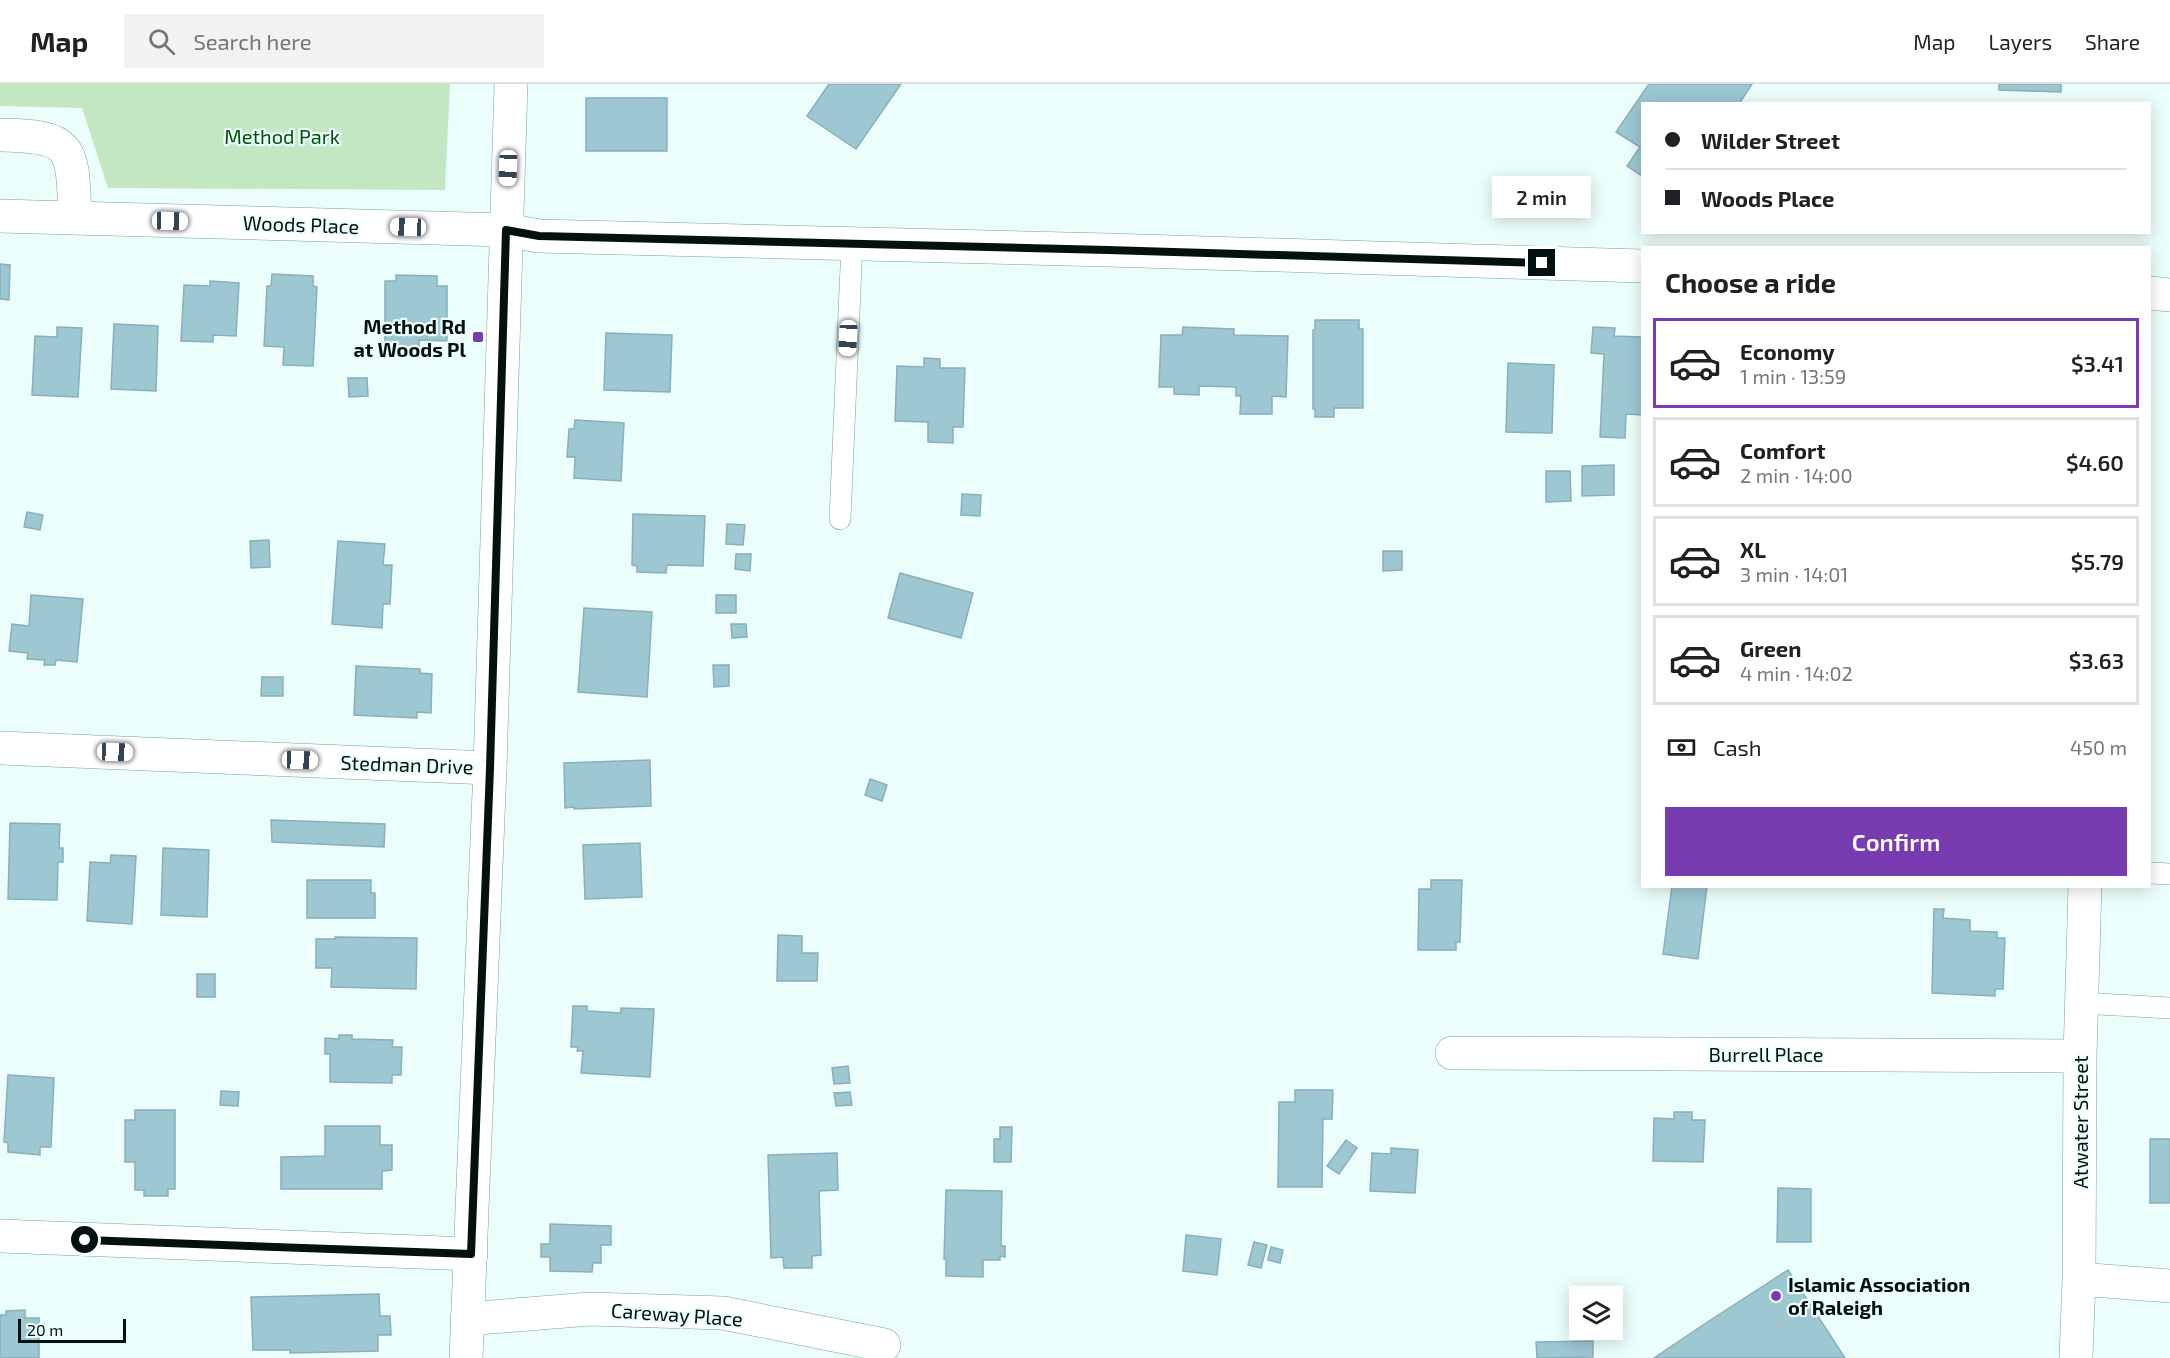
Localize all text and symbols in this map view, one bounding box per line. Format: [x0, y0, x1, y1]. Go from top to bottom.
search box [124, 14, 544, 68]
text: Map [30, 24, 88, 58]
icon: search [145, 25, 178, 58]
text: Search here [193, 28, 312, 54]
text: Map [1913, 29, 1955, 54]
text: Layers [1988, 29, 2052, 54]
text: Share [2085, 29, 2140, 54]
park label: Method Park [224, 124, 340, 148]
text: Wilder Street [1701, 127, 1840, 153]
car [498, 150, 518, 186]
callout: 2 min [1492, 176, 1592, 218]
text: 2 min [1516, 185, 1567, 209]
text: Woods Place [1701, 185, 1834, 211]
street label: Woods Place [242, 210, 360, 238]
car [152, 212, 188, 230]
car [390, 217, 426, 237]
route end [1528, 249, 1555, 276]
text: Choose a ride [1665, 266, 1836, 298]
place label: Method Rd at Woods Pl [354, 314, 466, 361]
car [838, 320, 858, 356]
marker: Method Rd at Woods Pl [471, 330, 485, 344]
icon: car [1668, 336, 1722, 390]
text: Economy [1740, 338, 1835, 364]
text: $3.41 [2071, 350, 2124, 376]
text: 1 min · 13:59 [1740, 364, 1846, 388]
icon: car [1668, 435, 1722, 489]
text: Comfort [1740, 437, 1825, 463]
text: $4.60 [2066, 449, 2124, 475]
text: 2 min · 14:00 [1740, 463, 1853, 487]
icon: car [1668, 534, 1722, 588]
text: XL [1740, 536, 1766, 562]
text: $5.79 [2071, 548, 2124, 574]
text: 3 min · 14:01 [1740, 562, 1848, 586]
icon: car [1668, 633, 1722, 687]
text: Green [1740, 635, 1802, 661]
text: $3.63 [2069, 647, 2124, 673]
text: 4 min · 14:02 [1740, 661, 1853, 685]
icon: cash [1665, 731, 1698, 764]
text: Cash [1713, 734, 1762, 760]
text: 450 m [2070, 735, 2127, 759]
car [97, 742, 133, 762]
car [282, 750, 318, 770]
street label: Stedman Drive [340, 750, 474, 778]
button: Confirm [1665, 807, 2127, 876]
street label: Burrell Place [1708, 1042, 1824, 1066]
street label: Atwater Street [2068, 1055, 2092, 1189]
route start [71, 1226, 98, 1253]
place label: Islamic Association of Raleigh [1788, 1272, 1970, 1319]
map controls [1569, 1286, 1623, 1340]
button: layers [1569, 1286, 1623, 1340]
marker: Islamic Association of Raleigh [1769, 1289, 1783, 1303]
street label: Careway Place [610, 1297, 744, 1331]
scale bar [18, 1316, 126, 1344]
text: 20 m [27, 1320, 63, 1339]

